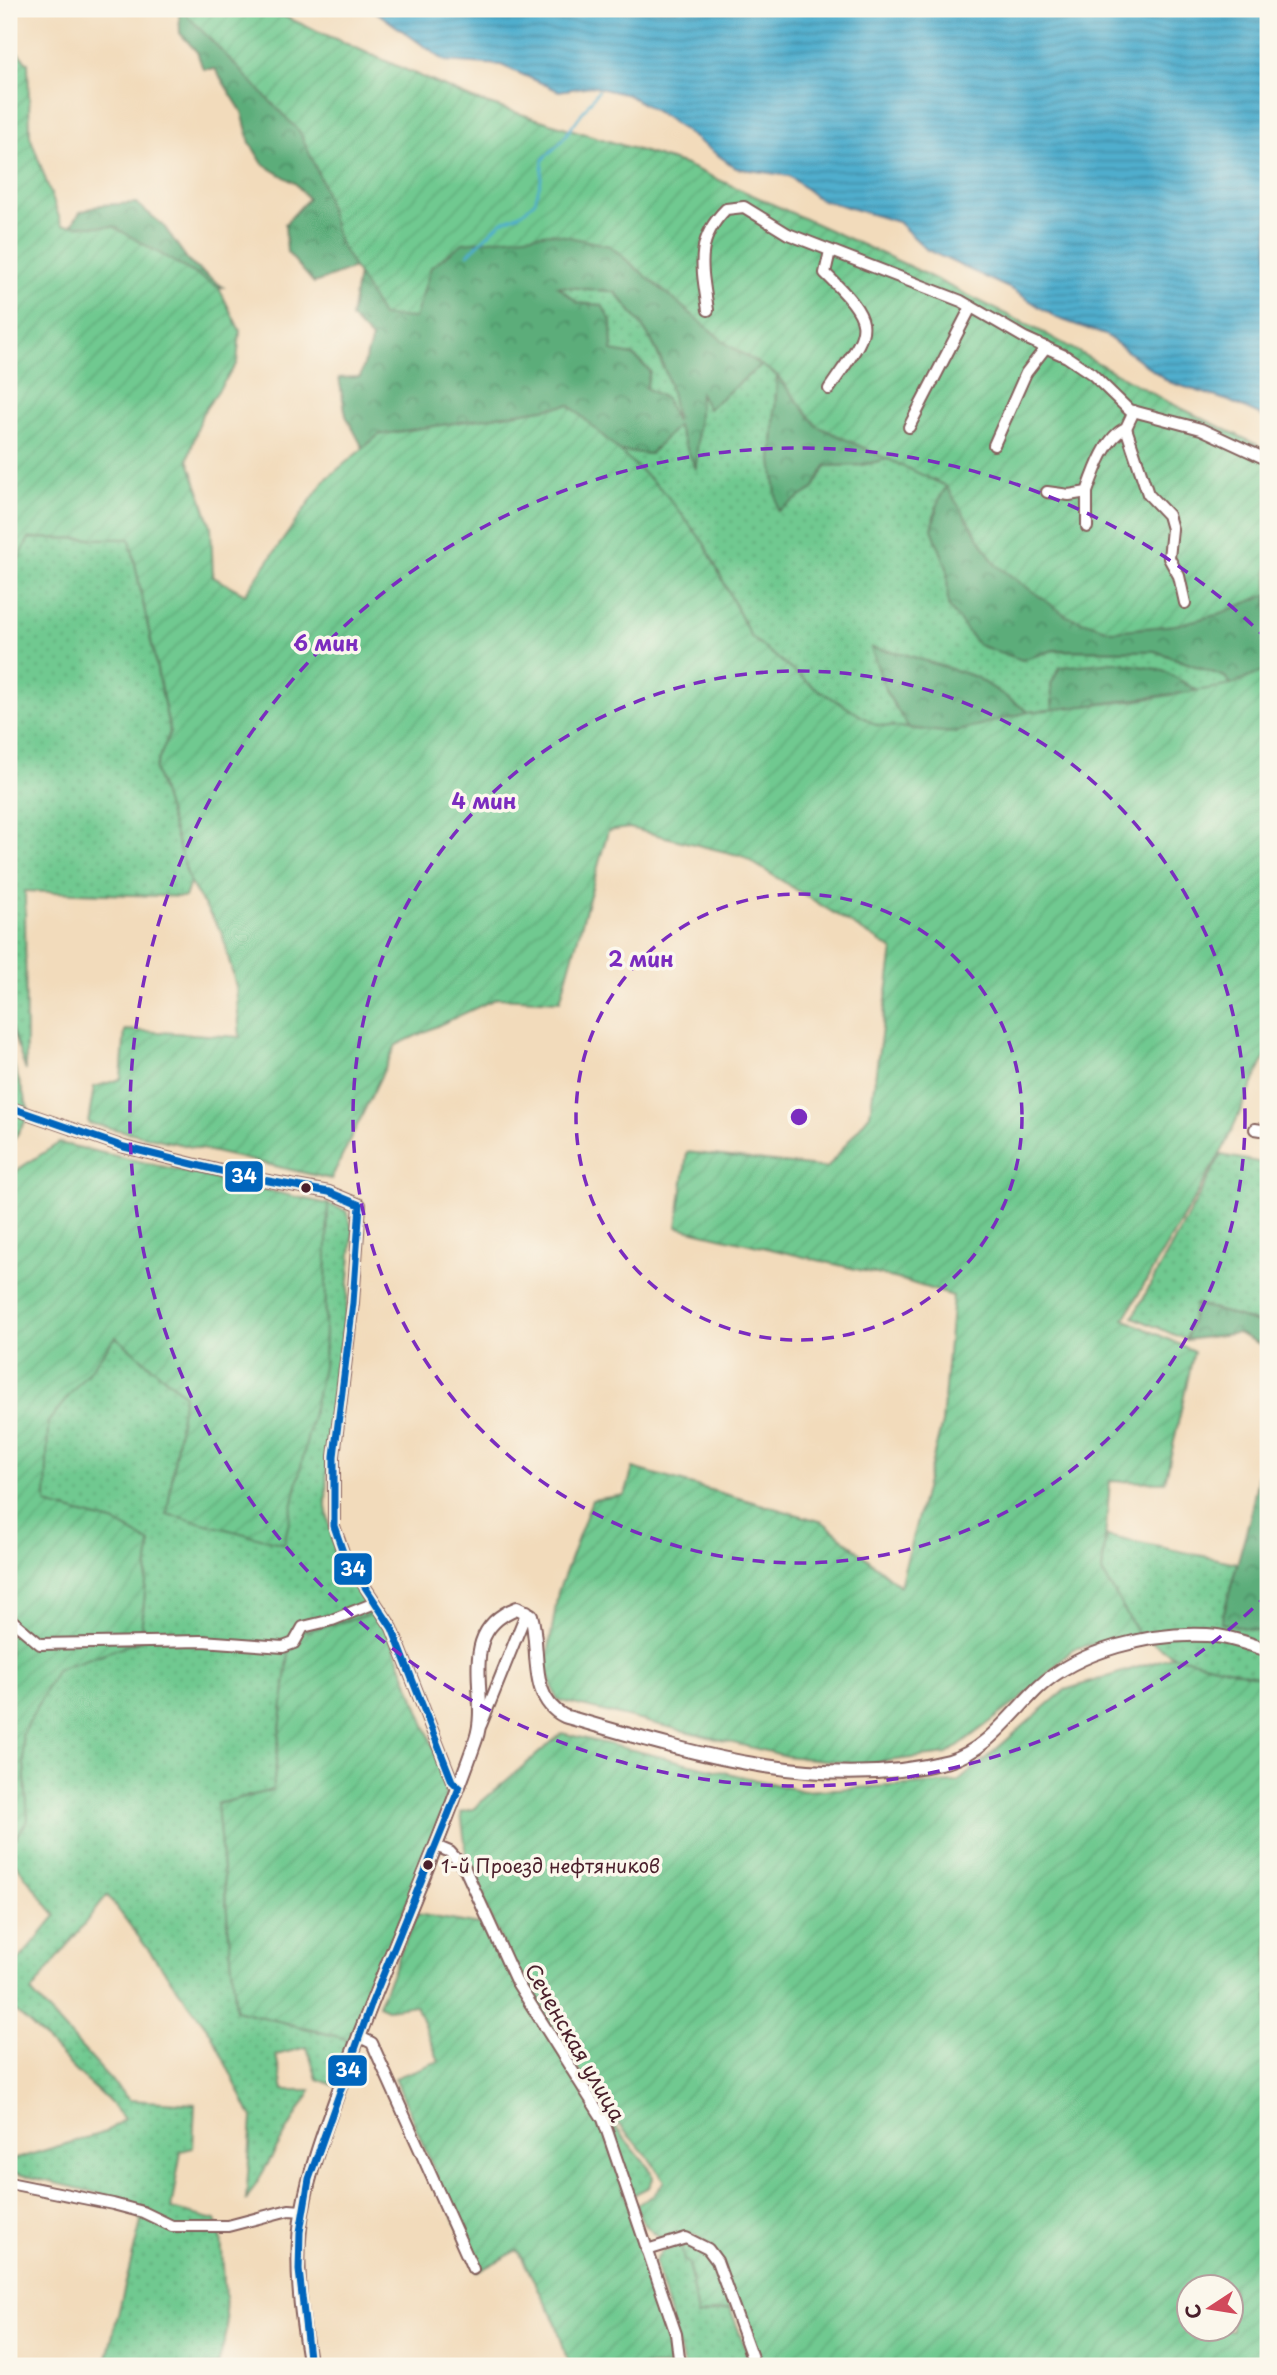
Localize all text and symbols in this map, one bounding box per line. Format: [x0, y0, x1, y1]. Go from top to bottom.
text: 6 мин [293, 626, 359, 658]
text: 4 мин [451, 784, 517, 816]
text: 2 мин [608, 942, 674, 974]
centre of rings [787, 1105, 811, 1129]
line badge: 34 [224, 1160, 264, 1193]
text: 34 [231, 1161, 257, 1189]
unlabelled marker [299, 1181, 313, 1195]
line badge: 34 [333, 1552, 373, 1586]
text: 34 [340, 1554, 366, 1582]
place label: 1-й Проезд нефтяников [441, 1851, 660, 1879]
marker: 1-й Проезд нефтяников [421, 1858, 435, 1872]
street label: Сеченская улица [518, 1957, 635, 2128]
line badge: 34 [327, 2054, 368, 2087]
text: 34 [335, 2055, 361, 2083]
north arrow [1176, 2274, 1246, 2344]
text: С [1177, 2302, 1208, 2322]

